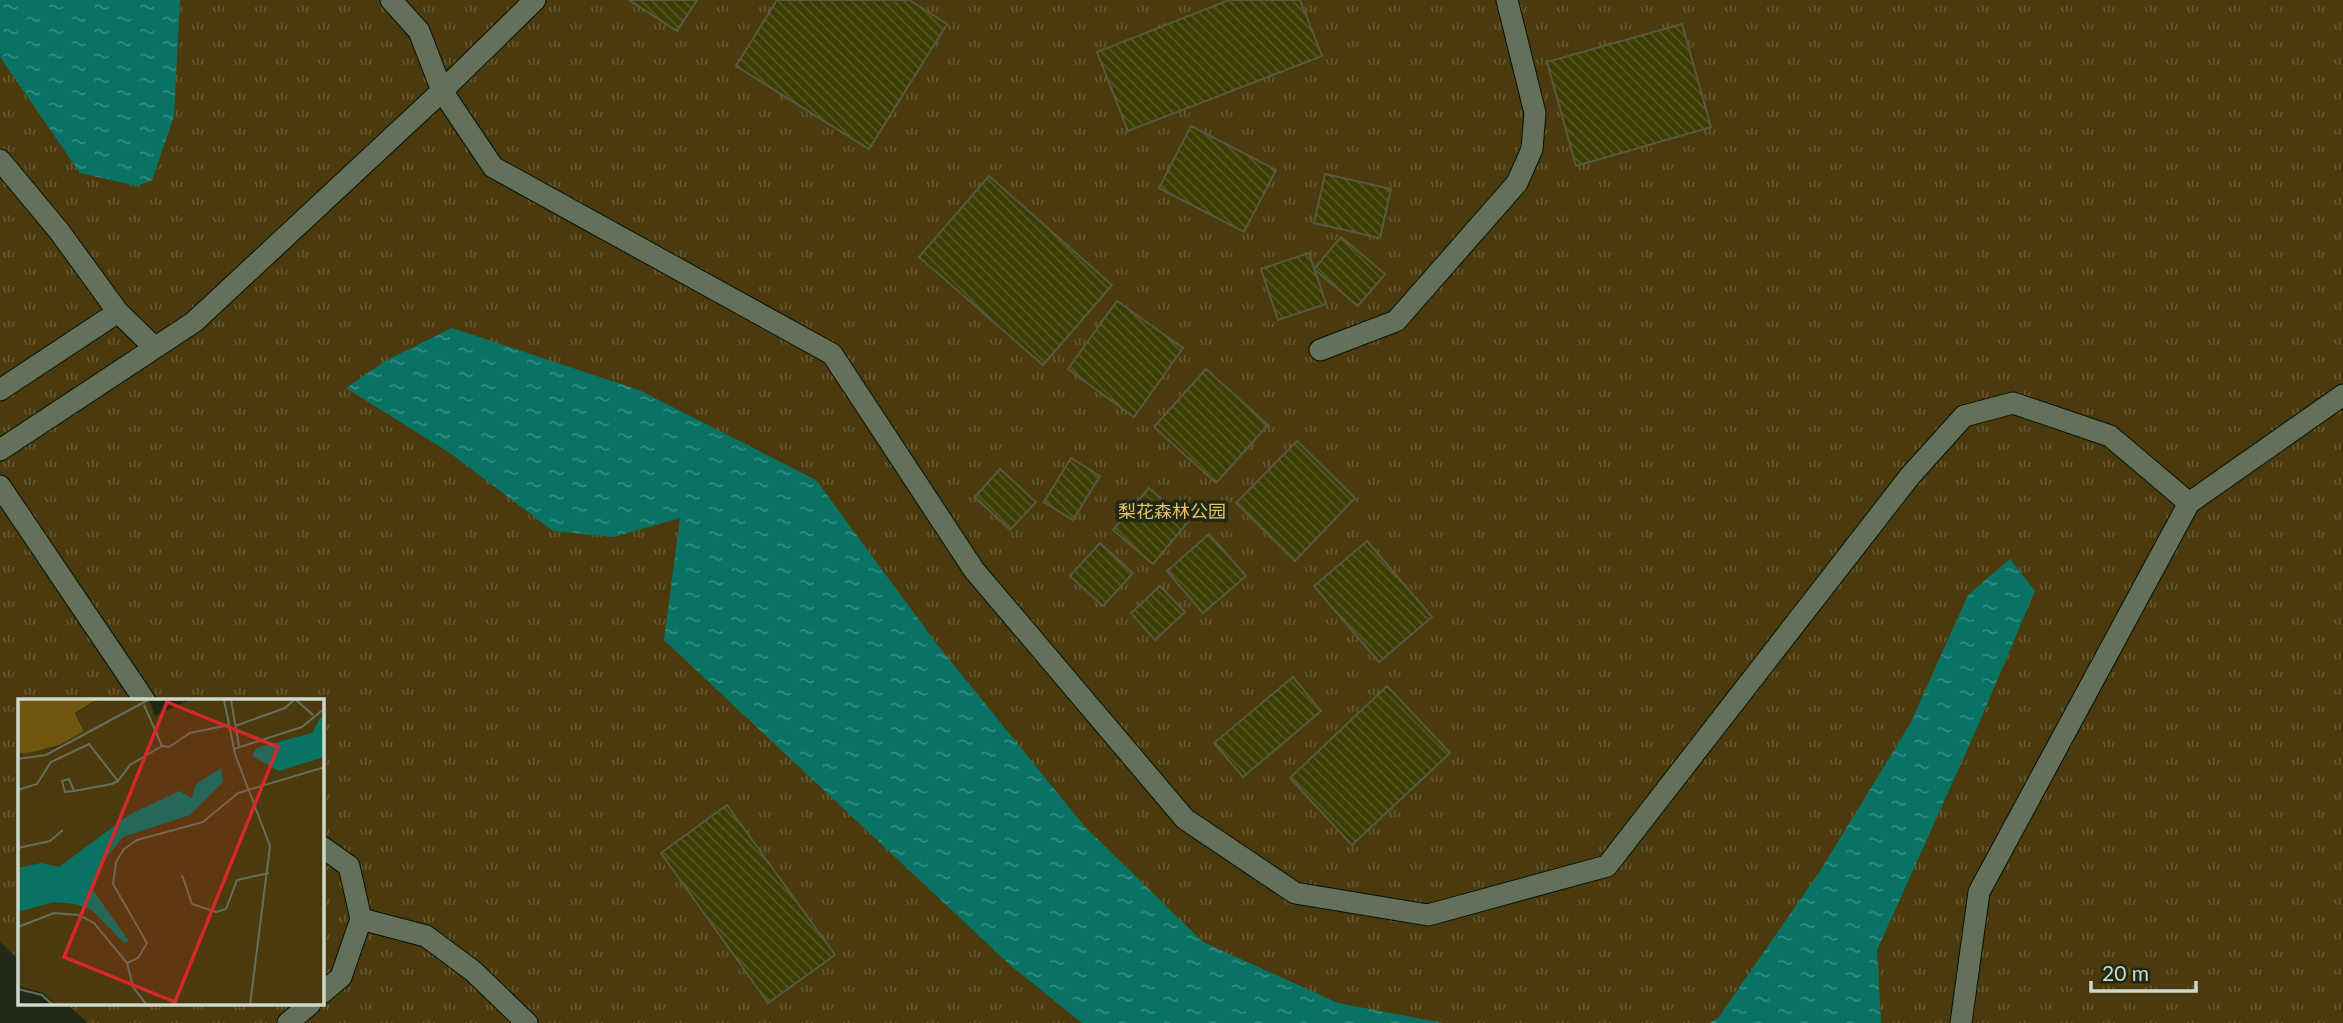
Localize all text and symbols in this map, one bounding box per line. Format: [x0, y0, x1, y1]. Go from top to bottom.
park label: 梨花森林公园 [1118, 500, 1226, 522]
inset map [18, 699, 324, 1006]
scale bar [2091, 950, 2196, 994]
text: 20 m [2102, 960, 2149, 985]

